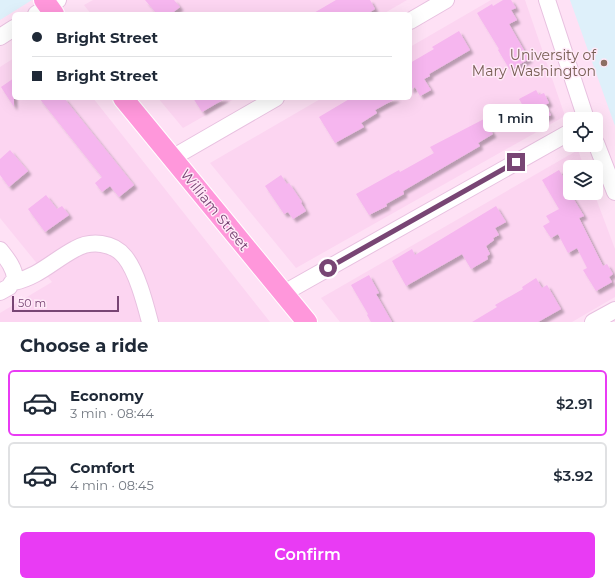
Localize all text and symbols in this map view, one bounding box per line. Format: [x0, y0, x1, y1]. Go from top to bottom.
text: Bright Street [56, 28, 158, 47]
place label: University of Mary Washington [472, 46, 597, 80]
marker: University of Mary Washington [599, 58, 609, 68]
text: Bright Street [56, 66, 158, 85]
callout: 1 min [483, 104, 549, 132]
text: 1 min [499, 110, 533, 126]
map controls [563, 112, 603, 200]
button: locate [563, 112, 603, 152]
route end [507, 153, 525, 171]
button: layers [563, 160, 603, 200]
street label: William Street [177, 166, 253, 255]
route start [319, 259, 337, 277]
scale bar [12, 294, 119, 313]
text: 50 m [18, 296, 46, 310]
text: Choose a ride [20, 335, 148, 357]
icon: car [22, 385, 58, 421]
text: Economy [70, 386, 143, 405]
text: $2.91 [556, 394, 593, 413]
text: 3 min · 08:44 [70, 405, 154, 421]
icon: car [22, 457, 58, 493]
text: Comfort [70, 458, 135, 477]
text: $3.92 [553, 466, 593, 485]
text: 4 min · 08:45 [70, 477, 154, 493]
button: Confirm [20, 532, 595, 578]

